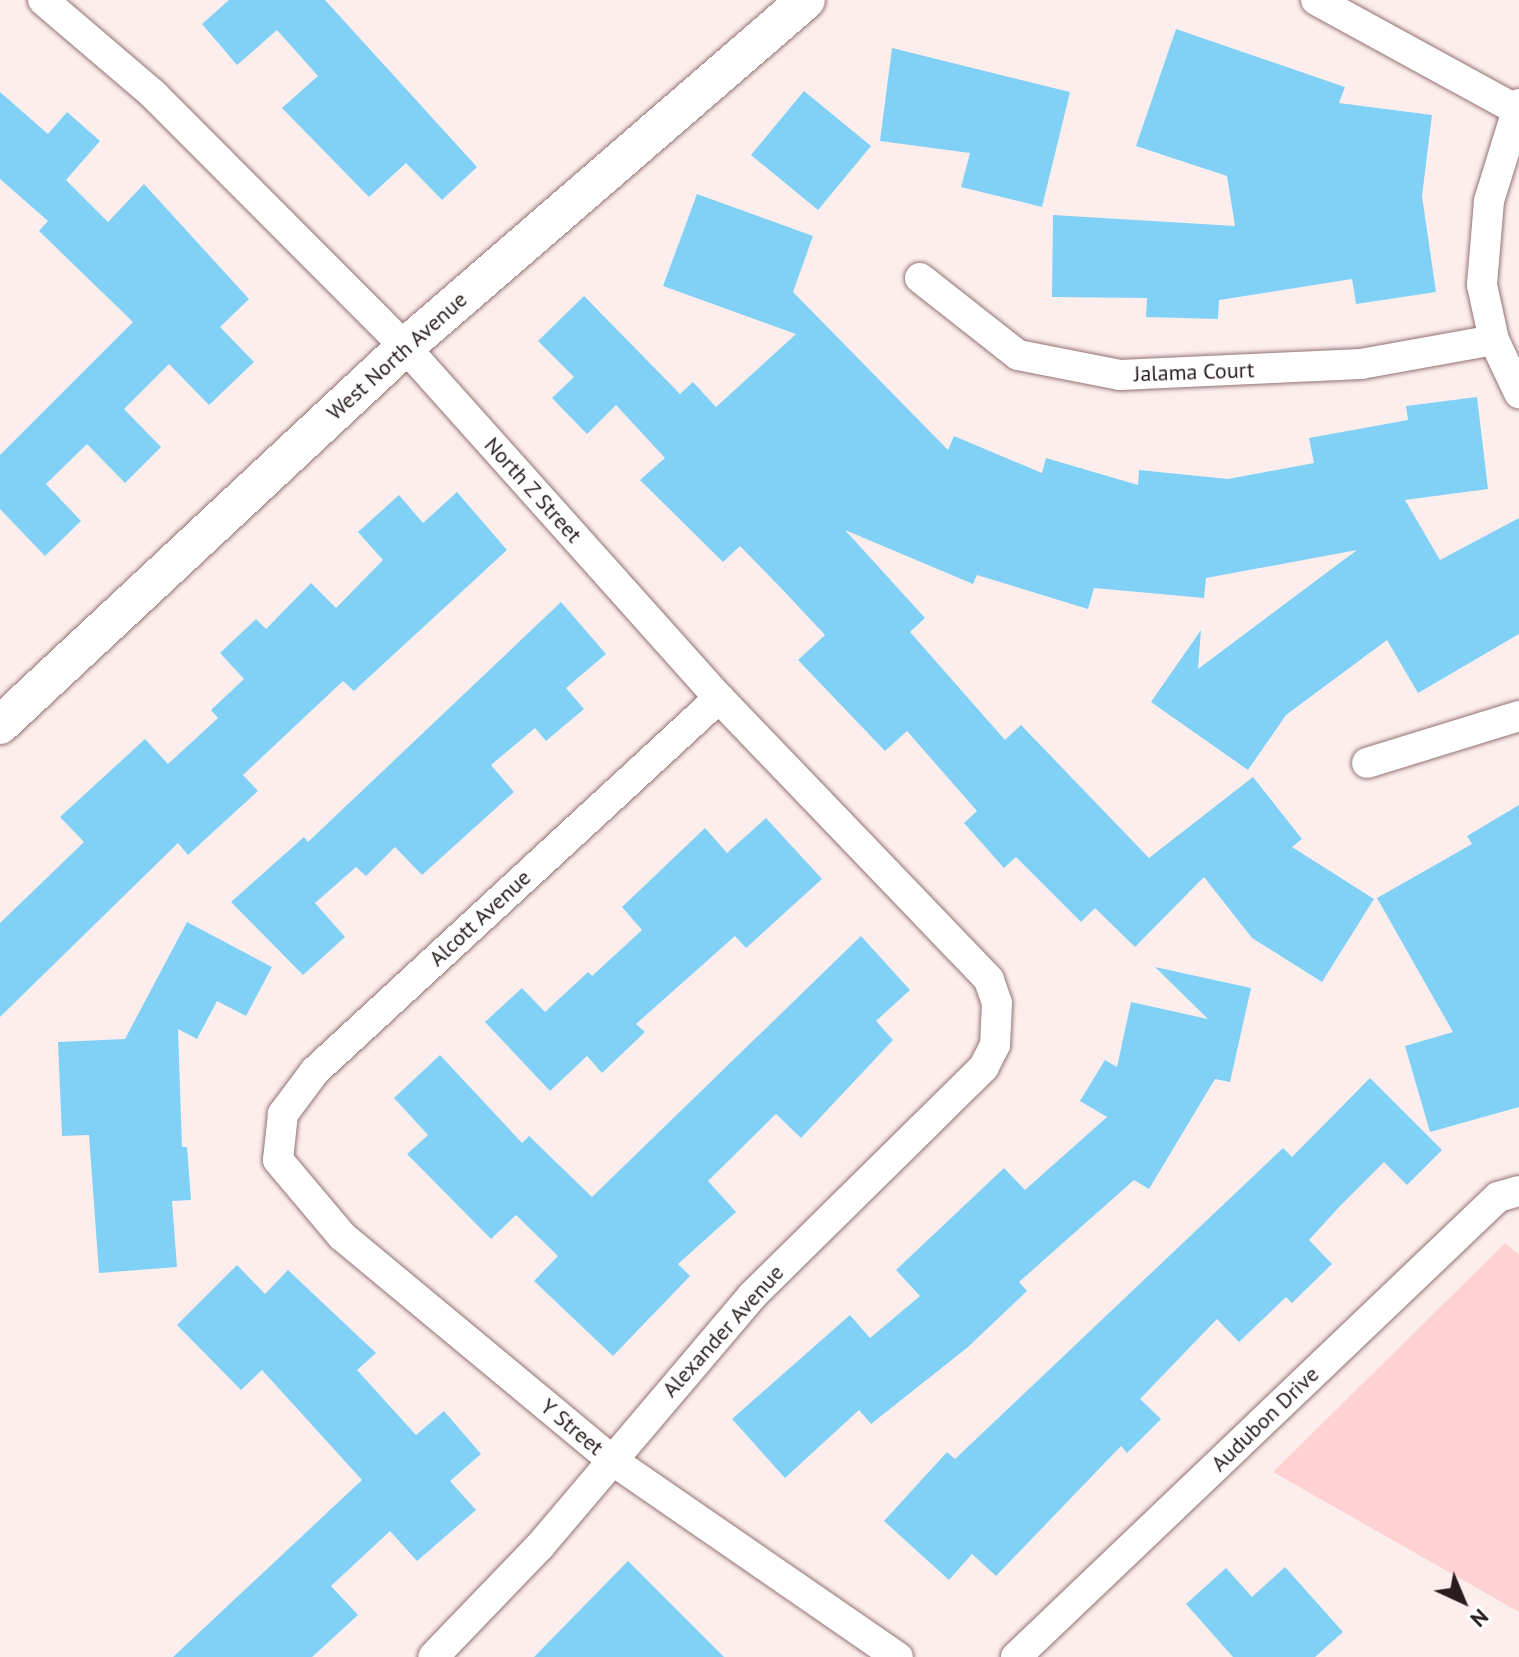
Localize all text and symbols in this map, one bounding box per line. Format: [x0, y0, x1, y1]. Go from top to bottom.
street label: West North Avenue [321, 286, 473, 426]
street label: Jalama Court [1133, 357, 1255, 387]
street label: North Z Street [478, 431, 588, 549]
street label: Alcott Avenue [423, 864, 537, 972]
street label: Alexander Avenue [657, 1259, 789, 1403]
street label: Audubon Drive [1206, 1361, 1324, 1477]
street label: Y Street [535, 1393, 609, 1461]
north arrow [1423, 1561, 1503, 1641]
text: N [1465, 1603, 1495, 1633]

